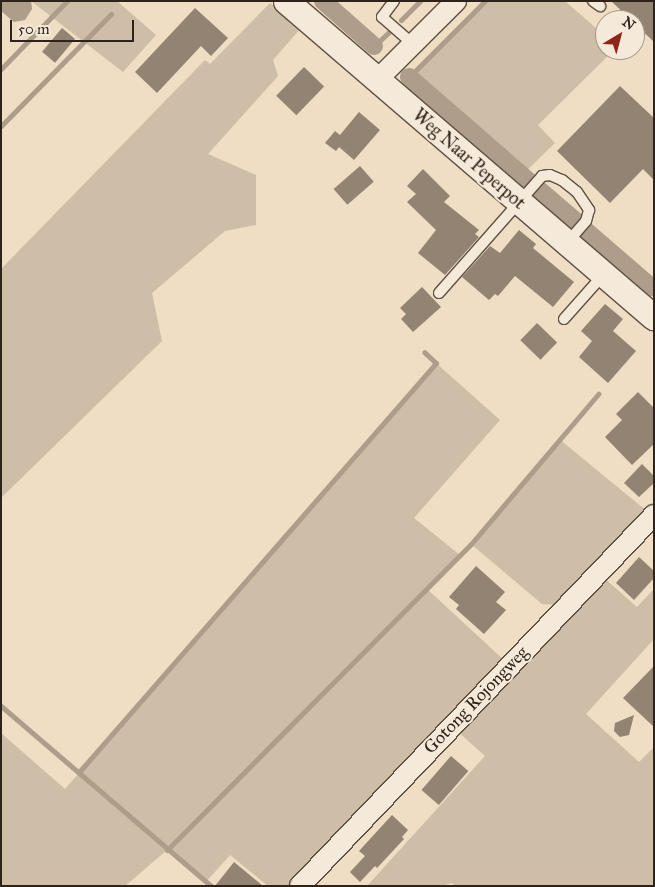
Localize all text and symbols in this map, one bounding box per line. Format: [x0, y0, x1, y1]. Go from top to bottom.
scale bar [12, 10, 136, 42]
north arrow [595, 10, 645, 60]
text: N [619, 13, 639, 34]
text: 50 m [18, 20, 50, 38]
street label: Weg Naar Peperpot [408, 104, 530, 214]
street label: Gotong Rojongweg [419, 642, 533, 758]

